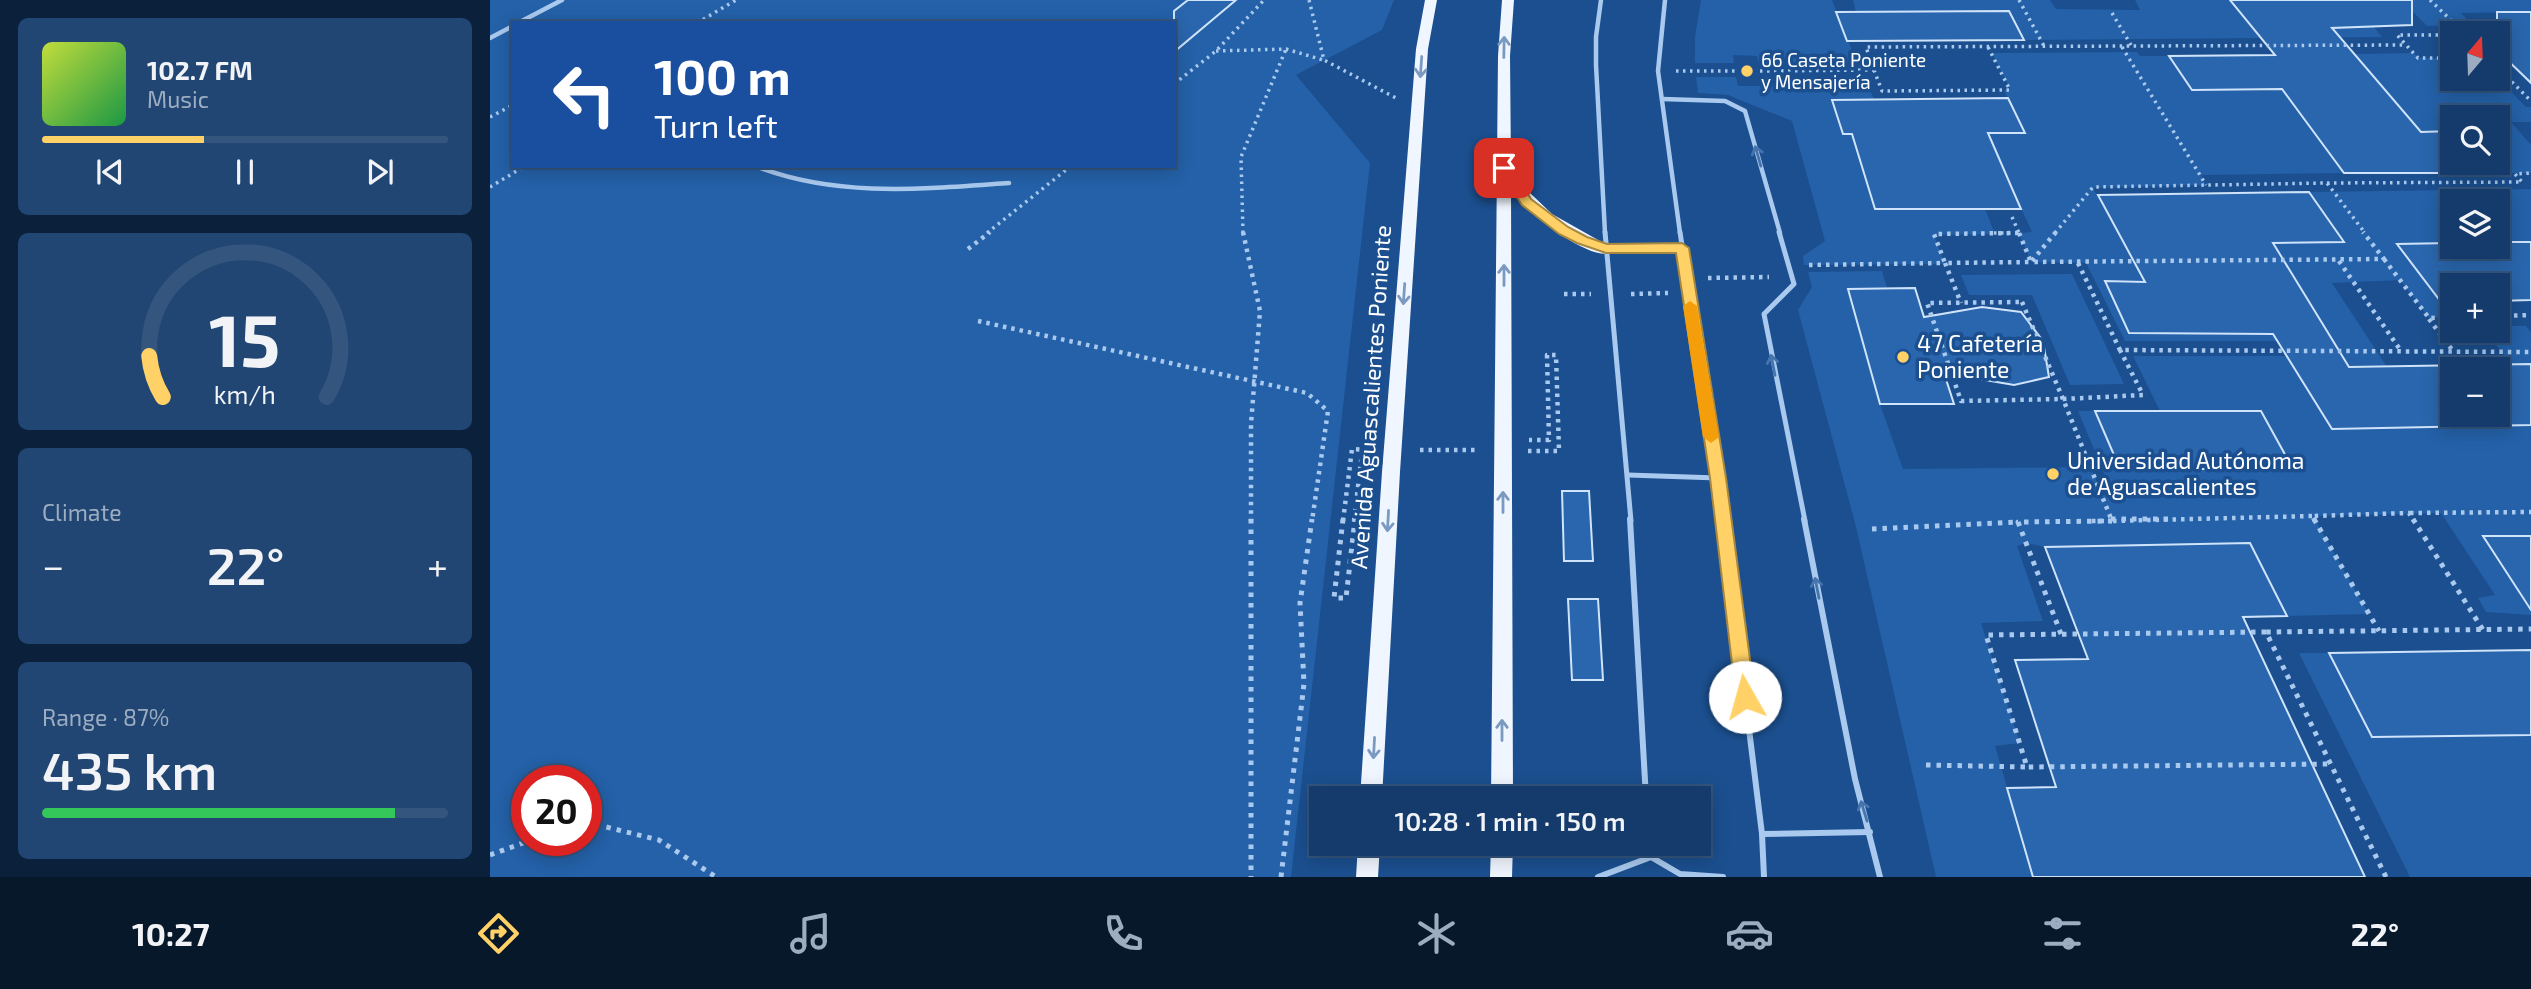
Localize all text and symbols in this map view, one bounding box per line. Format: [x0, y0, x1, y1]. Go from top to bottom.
north arrow [2440, 21, 2510, 91]
map controls [2440, 21, 2510, 427]
one-way arrow [1498, 36, 1511, 59]
text: 100 m [654, 46, 791, 105]
place label: 66 Caseta Poniente y Mensajería [1761, 48, 1926, 93]
icon: left [539, 49, 630, 140]
text: 102.7 FM [147, 54, 253, 85]
one-way arrow [1414, 56, 1427, 78]
marker: 66 Caseta Poniente y Mensajería [1739, 63, 1755, 79]
text: Music [147, 85, 209, 113]
button: search [2440, 105, 2510, 175]
text: Turn left [654, 106, 778, 144]
pin [1474, 138, 1534, 198]
one-way arrow [1751, 145, 1764, 167]
icon: arrive [1485, 149, 1523, 187]
icon: previous [91, 153, 129, 191]
icon: pause [226, 153, 264, 191]
icon: next [361, 153, 399, 191]
button: layers [2440, 189, 2510, 259]
street label: Avenida Aguascalientes Poniente [1344, 224, 1396, 570]
one-way arrow [1497, 264, 1511, 287]
button: + [2440, 273, 2510, 343]
one-way arrow [1397, 282, 1410, 305]
text: 15 [209, 295, 281, 383]
place label: 47 Cafetería Poniente [1917, 329, 2043, 383]
marker: 47 Cafetería Poniente [1895, 349, 1911, 365]
one-way arrow [1766, 354, 1780, 377]
button: − [2440, 357, 2510, 427]
text: km/h [214, 379, 276, 409]
place label: Universidad Autónoma de Aguascalientes [2067, 446, 2304, 500]
marker: Universidad Autónoma de Aguascalientes [2045, 466, 2061, 482]
one-way arrow [1496, 491, 1510, 514]
text: Climate [42, 498, 122, 526]
one-way arrow [1381, 509, 1394, 532]
text: 22° [207, 533, 285, 595]
text: − [42, 542, 64, 588]
text: + [427, 542, 448, 588]
one-way arrow [1810, 577, 1824, 600]
position arrow [1708, 660, 1782, 734]
text: Range · 87% [42, 703, 169, 731]
one-way arrow [1495, 719, 1509, 742]
one-way arrow [1368, 737, 1381, 760]
text: 435 km [42, 738, 217, 800]
speed limit sign: 20 [511, 765, 602, 856]
one-way arrow [1856, 800, 1869, 822]
text: 10:28 · 1 min · 150 m [1394, 805, 1626, 836]
icon: directions [474, 909, 523, 958]
icon: music [786, 909, 835, 958]
icon: phone [1099, 909, 1148, 958]
icon: climate [1412, 909, 1461, 958]
icon: car [1725, 909, 1774, 958]
icon: filters [2038, 909, 2087, 958]
text: 10:27 [132, 914, 210, 952]
text: 22° [2351, 914, 2399, 952]

